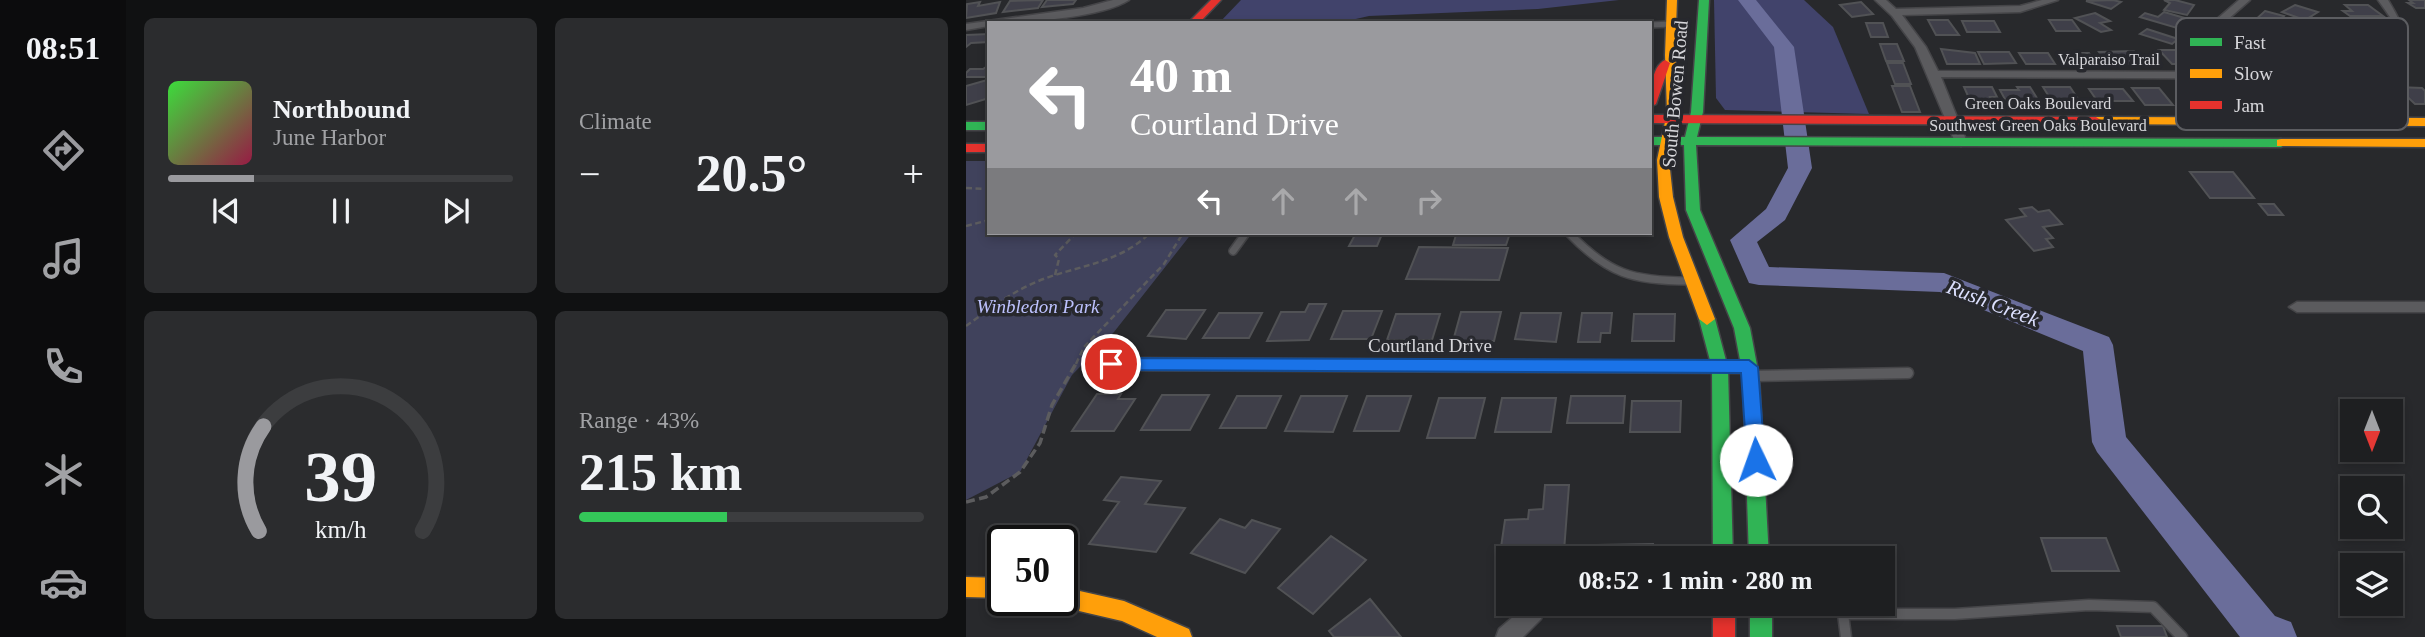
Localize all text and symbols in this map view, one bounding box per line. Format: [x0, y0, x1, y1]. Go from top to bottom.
legend [2176, 18, 2408, 130]
street label: South Bowen Road [1658, 19, 1692, 169]
text: 08:51 [26, 30, 100, 66]
text: Fast [2234, 32, 2266, 53]
text: 40 m [1130, 48, 1232, 103]
icon: left [1015, 49, 1106, 140]
street label: Valparaiso Trail [2058, 51, 2160, 69]
text: Slow [2234, 63, 2273, 84]
text: Northbound [273, 95, 410, 124]
street label: Green Oaks Boulevard [1965, 95, 2111, 112]
text: Jam [2234, 95, 2265, 116]
text: Courtland Drive [1130, 106, 1339, 142]
text: Climate [579, 109, 652, 134]
street label: Southwest Green Oaks Boulevard [1929, 117, 2147, 134]
text: June Harbor [273, 125, 386, 150]
icon: directions [39, 126, 88, 175]
text: 20.5° [696, 145, 807, 202]
text: − [579, 153, 600, 195]
text: + [903, 153, 924, 195]
icon: left [1191, 182, 1229, 220]
icon: ahead [1264, 182, 1302, 220]
icon: ahead [1337, 182, 1375, 220]
icon: right [1410, 182, 1448, 220]
icon: previous [207, 192, 245, 230]
icon: pause [322, 192, 360, 230]
icon: next [437, 192, 475, 230]
icon: music [39, 234, 88, 283]
water label: Rush Creek [1943, 274, 2043, 332]
park label: Winbledon Park [977, 296, 1100, 317]
pin [1081, 334, 1141, 394]
street label: Courtland Drive [1368, 335, 1492, 356]
icon: phone [39, 342, 88, 391]
icon: arrive [1092, 345, 1130, 383]
north arrow [2340, 399, 2403, 462]
map controls [2340, 399, 2403, 616]
text: Range · 43% [579, 408, 699, 433]
position arrow [1719, 423, 1793, 497]
text: 39 [304, 436, 377, 517]
text: 215 km [579, 444, 742, 501]
icon: climate [39, 450, 88, 499]
button: search [2340, 476, 2403, 539]
text: km/h [315, 516, 367, 543]
speed limit sign: 50 [987, 525, 1078, 616]
button: layers [2340, 553, 2403, 616]
icon: car [39, 558, 88, 607]
text: 08:52 · 1 min · 280 m [1579, 566, 1813, 595]

